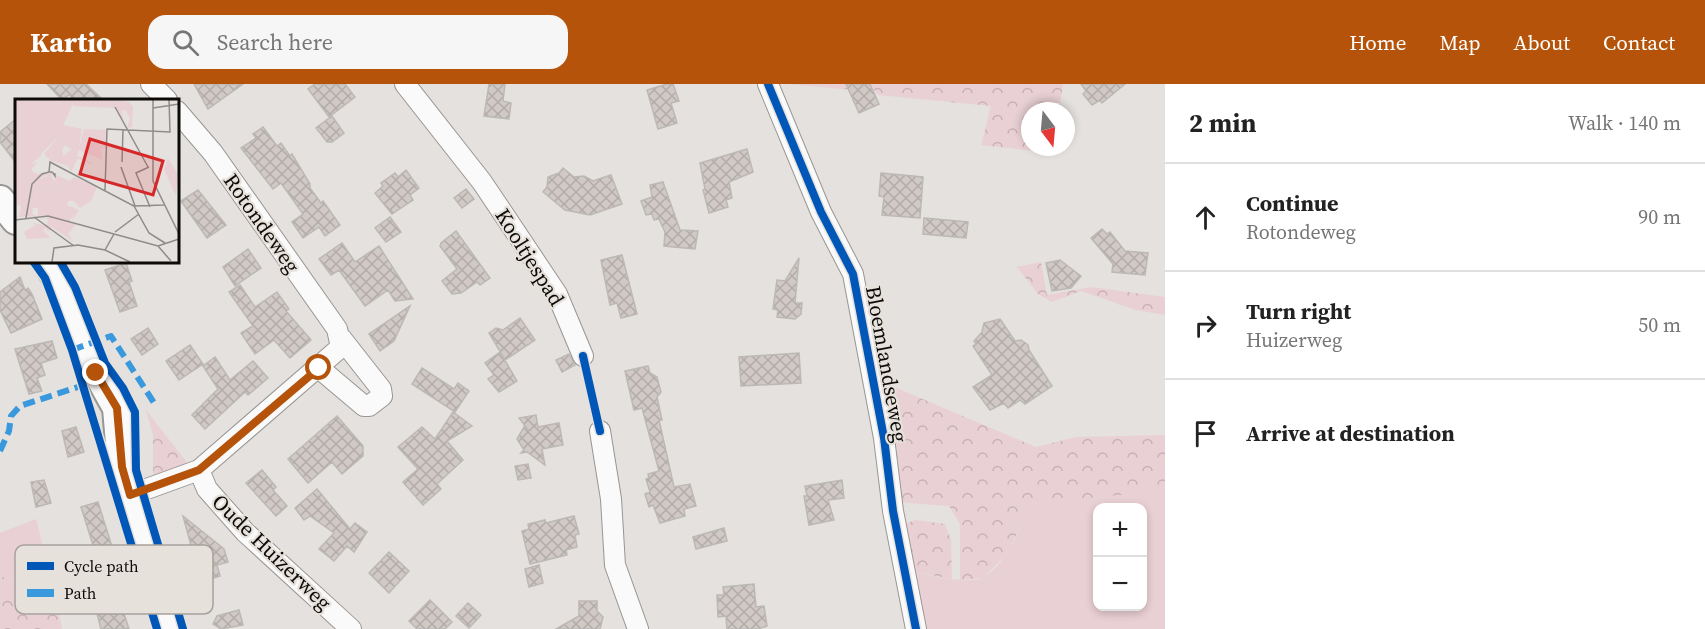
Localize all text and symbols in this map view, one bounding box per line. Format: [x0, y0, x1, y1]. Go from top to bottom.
search box [148, 15, 568, 69]
text: Kartio [30, 23, 112, 61]
icon: search [169, 26, 202, 59]
text: Search here [217, 27, 333, 57]
text: Home [1349, 28, 1407, 57]
text: Map [1440, 28, 1481, 57]
text: About [1514, 28, 1570, 57]
text: Contact [1603, 28, 1675, 57]
inset map [15, 99, 178, 262]
north arrow [1021, 102, 1075, 156]
text: 2 min [1189, 105, 1256, 141]
text: Walk · 140 m [1568, 109, 1681, 137]
street label: Rotondeweg [217, 167, 307, 279]
text: Continue [1246, 188, 1339, 218]
icon: ahead [1189, 201, 1222, 234]
street label: Kooltjespad [489, 203, 571, 311]
text: 90 m [1638, 203, 1681, 231]
text: Rotondeweg [1246, 218, 1356, 246]
street label: Bloemlandseweg [859, 283, 915, 445]
text: Turn right [1246, 296, 1351, 326]
icon: right [1189, 309, 1222, 342]
text: 50 m [1638, 311, 1681, 339]
text: Huizerweg [1246, 326, 1342, 354]
route start [305, 354, 331, 380]
route end [82, 359, 108, 385]
icon: arrive [1189, 417, 1222, 450]
text: Arrive at destination [1246, 418, 1455, 448]
street label: Oude Huizerweg [206, 488, 338, 617]
map controls [1093, 503, 1147, 611]
button: + [1093, 503, 1147, 557]
legend [15, 545, 213, 614]
text: Cycle path [64, 555, 139, 577]
button: − [1093, 557, 1147, 611]
text: Path [64, 582, 97, 604]

